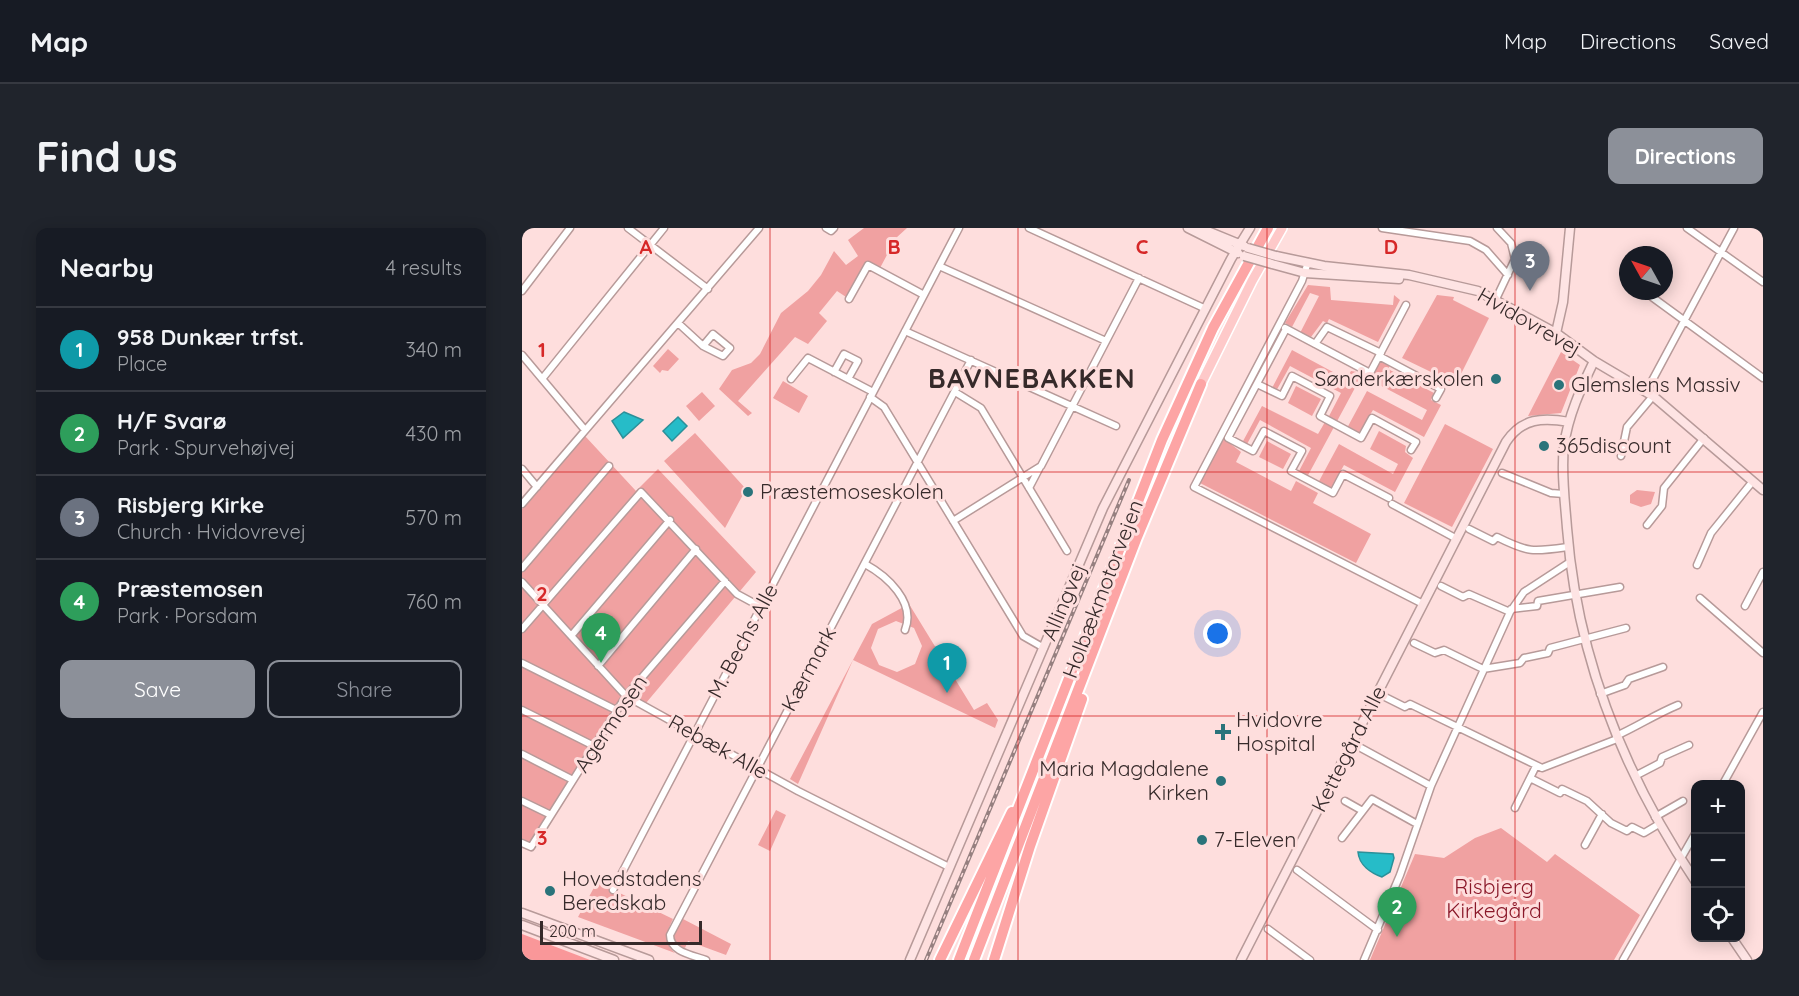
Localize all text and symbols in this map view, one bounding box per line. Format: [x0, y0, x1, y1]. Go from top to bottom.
text: Map [30, 24, 88, 59]
text: Map [1504, 28, 1547, 54]
text: Directions [1580, 28, 1676, 54]
text: Saved [1709, 28, 1769, 54]
button: Directions [1608, 128, 1763, 184]
text: Find us [36, 130, 178, 183]
text: A [640, 234, 653, 259]
text: B [887, 234, 901, 259]
text: C [1136, 234, 1149, 259]
text: D [1384, 234, 1398, 259]
pin: 3 [1510, 242, 1550, 291]
north arrow [1619, 246, 1673, 300]
text: Nearby [60, 251, 154, 284]
text: 4 results [386, 255, 462, 280]
street label: Hvidovrevej [1473, 281, 1586, 361]
text: 958 Dunkær trfst. [117, 323, 304, 351]
text: 1 [76, 337, 83, 362]
text: 340 m [405, 337, 462, 362]
text: 1 [538, 337, 546, 362]
text: Place [117, 351, 167, 376]
district label: BAVNEBAKKEN [928, 361, 1136, 395]
place label: Sønderkærskolen [1314, 365, 1484, 391]
place label: Glemslens Massiv [1571, 371, 1741, 397]
marker: Sønderkærskolen [1489, 372, 1503, 386]
marker: Glemslens Massiv [1552, 378, 1566, 392]
text: H/F Svarø [117, 407, 226, 435]
text: 2 [74, 421, 85, 446]
text: 430 m [405, 421, 462, 446]
place label: 365discount [1556, 432, 1672, 458]
text: Park · Spurvehøjvej [117, 435, 295, 460]
marker: 365discount [1537, 439, 1551, 453]
place label: Præstemoseskolen [760, 478, 944, 504]
marker: Præstemoseskolen [741, 485, 755, 499]
text: Risbjerg Kirke [117, 491, 264, 519]
street label: Holbækmotorvejen [1056, 496, 1148, 681]
text: 3 [74, 505, 85, 530]
text: 570 m [405, 505, 462, 530]
text: Church · Hvidovrevej [117, 519, 306, 544]
street label: Allingvej [1035, 559, 1091, 644]
text: Præstemosen [117, 575, 263, 603]
street label: M. Bechs Alle [701, 579, 783, 702]
text: 2 [536, 581, 548, 606]
text: 4 [74, 589, 85, 614]
text: 760 m [406, 589, 462, 614]
text: Park · Porsdam [117, 603, 258, 628]
pin: 4 [582, 614, 620, 663]
your location [1203, 619, 1232, 648]
street label: Kærmark [775, 622, 841, 715]
pin: 1 [928, 644, 966, 693]
button: Save [60, 660, 255, 718]
button: Share [267, 660, 462, 718]
street label: Agermosen [568, 670, 652, 777]
street label: Kettegård Alle [1305, 681, 1391, 816]
place label: Hvidovre Hospital [1236, 706, 1323, 756]
street label: Rebæk Alle [664, 708, 773, 784]
marker: Hvidovre Hospital [1214, 723, 1232, 741]
place label: Maria Magdalene Kirken [1039, 755, 1209, 805]
marker: Maria Magdalene Kirken [1214, 774, 1228, 788]
map controls [1691, 780, 1745, 942]
button: + [1691, 780, 1745, 834]
text: 3 [537, 825, 547, 850]
place label: 7-Eleven [1214, 826, 1296, 852]
marker: 7-Eleven [1195, 833, 1209, 847]
button: − [1691, 834, 1745, 888]
place label: Hovedstadens Beredskab [562, 865, 702, 915]
park label: Risbjerg Kirkegård [1446, 873, 1542, 923]
marker: Hovedstadens Beredskab [543, 884, 557, 898]
pin: 2 [1378, 888, 1416, 937]
button: locate [1691, 888, 1745, 942]
scale bar [540, 918, 702, 946]
text: 200 m [549, 921, 596, 941]

